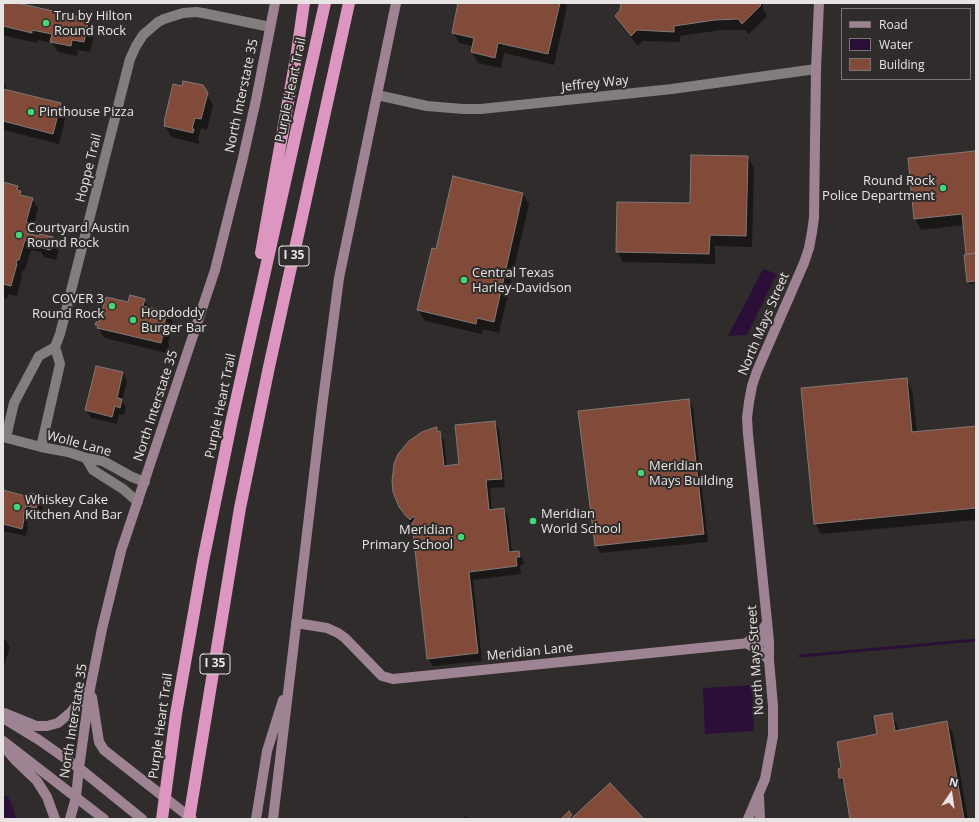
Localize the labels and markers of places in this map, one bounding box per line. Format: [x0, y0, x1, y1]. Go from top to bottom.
place label: Tru by Hilton Round Rock [54, 8, 132, 39]
marker: Tru by Hilton Round Rock [41, 18, 51, 28]
place label: Pinthouse Pizza [39, 104, 134, 120]
marker: Pinthouse Pizza [26, 107, 36, 117]
place label: Round Rock Police Department [822, 173, 935, 204]
marker: Round Rock Police Department [938, 183, 948, 193]
place label: Courtyard Austin Round Rock [27, 220, 130, 251]
marker: Courtyard Austin Round Rock [14, 230, 24, 240]
place label: Central Texas Harley-Davidson [472, 265, 572, 296]
marker: Central Texas Harley-Davidson [459, 275, 469, 285]
place label: COVER 3 Round Rock [32, 291, 104, 322]
marker: COVER 3 Round Rock [107, 301, 117, 311]
place label: Hopdoddy Burger Bar [141, 305, 207, 336]
marker: Hopdoddy Burger Bar [128, 315, 138, 325]
place label: Meridian Mays Building [649, 458, 733, 489]
marker: Meridian Mays Building [636, 468, 646, 478]
place label: Whiskey Cake Kitchen And Bar [25, 492, 122, 523]
marker: Whiskey Cake Kitchen And Bar [12, 502, 22, 512]
place label: Meridian World School [541, 506, 621, 537]
marker: Meridian World School [528, 516, 538, 526]
place label: Meridian Primary School [362, 522, 453, 553]
marker: Meridian Primary School [456, 532, 466, 542]

